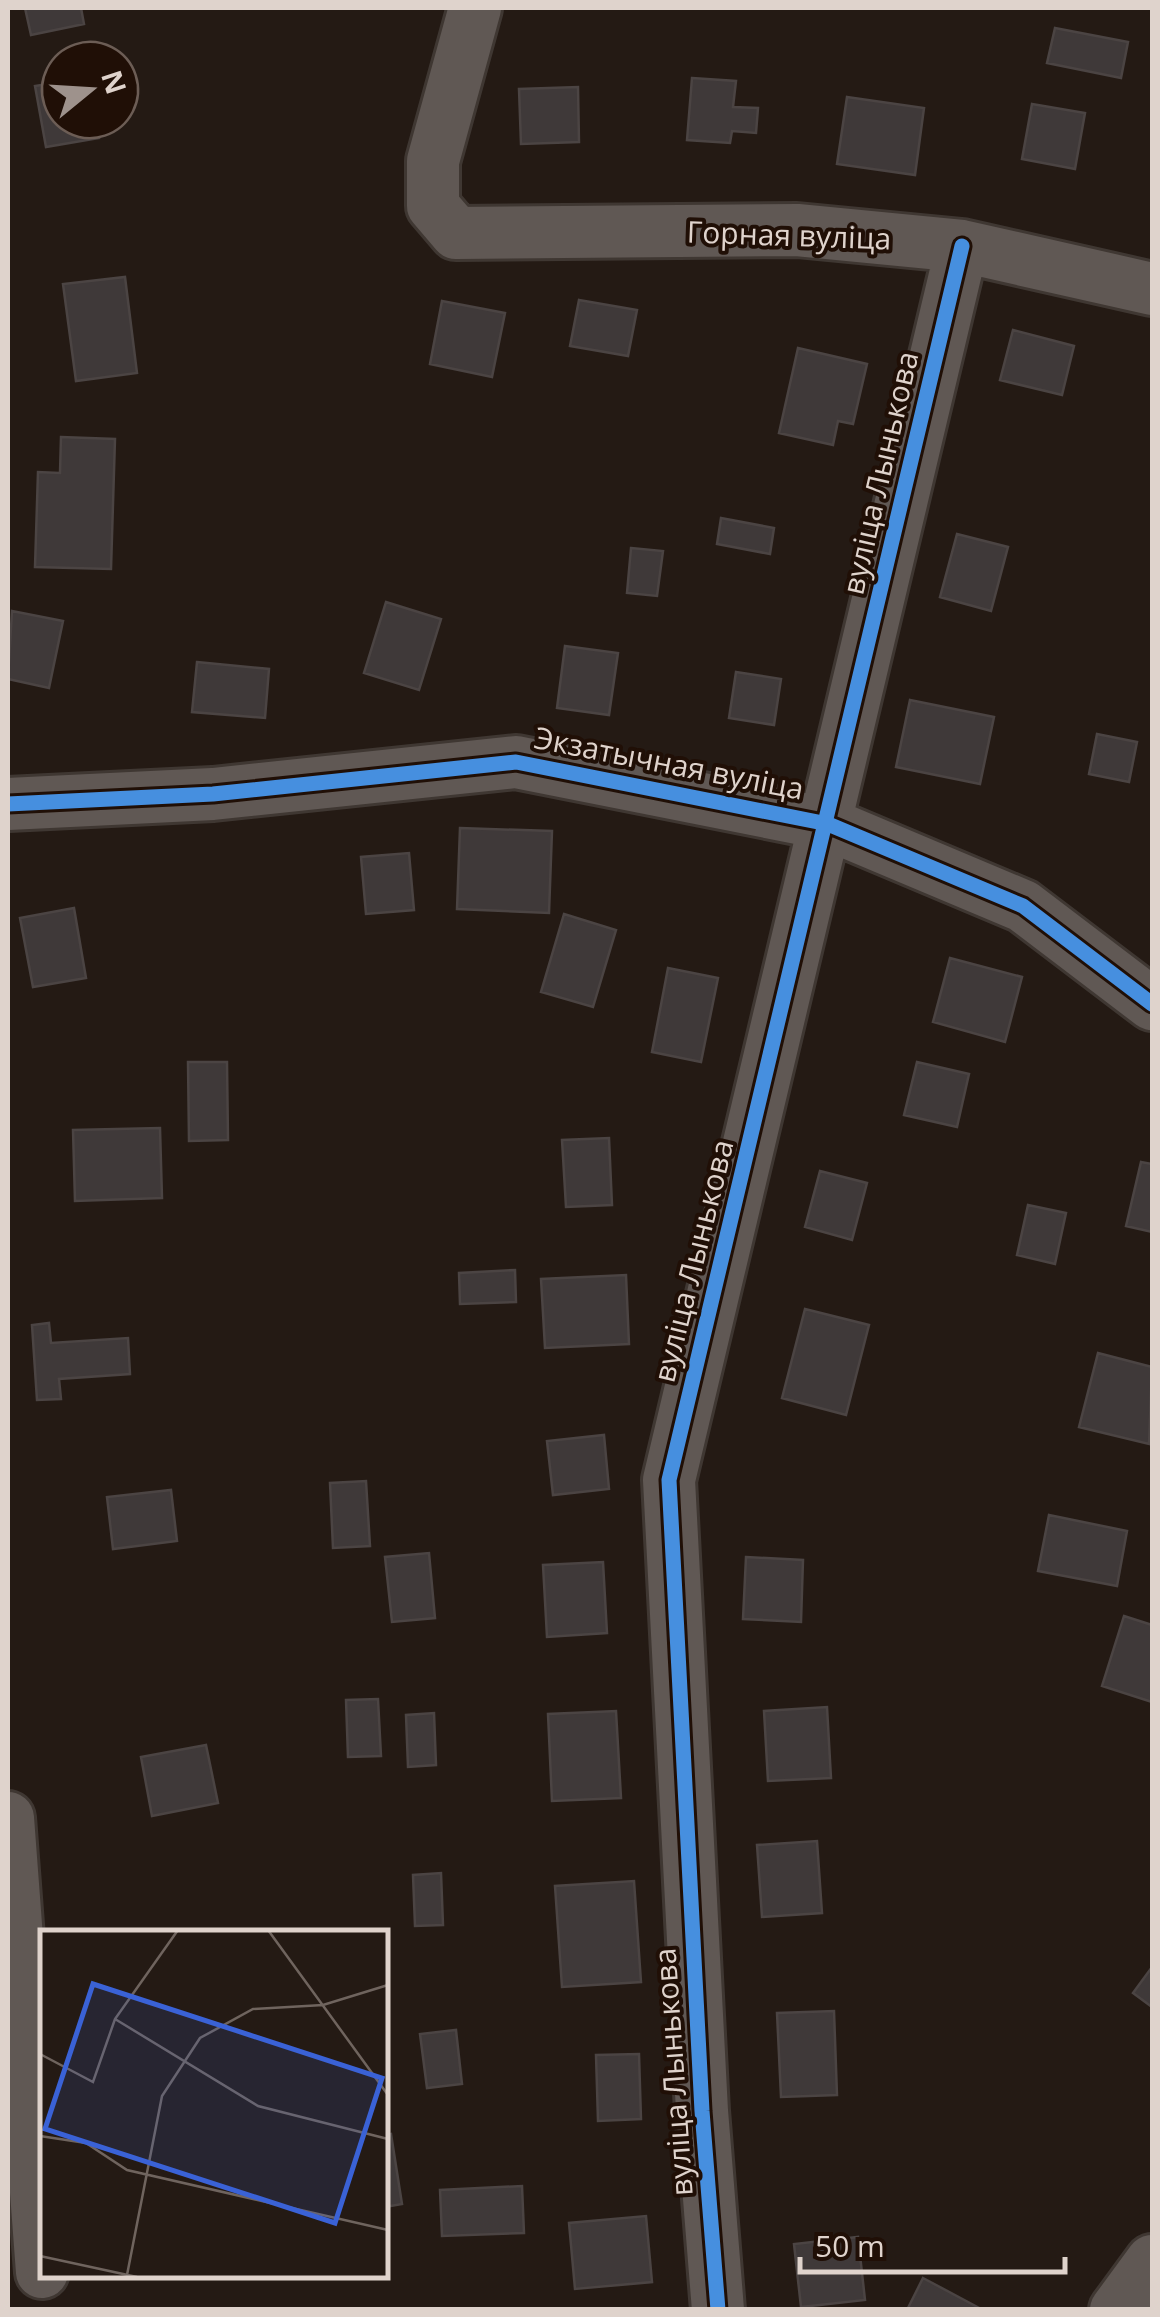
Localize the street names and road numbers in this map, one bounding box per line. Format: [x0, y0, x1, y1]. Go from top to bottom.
street label: Горная вуліца [686, 210, 892, 259]
street label: вуліца Лынькова [832, 347, 927, 598]
street label: Экзатычная вуліца [531, 716, 807, 809]
street label: вуліца Лынькова [643, 1135, 742, 1386]
street label: вуліца Лынькова [643, 1947, 702, 2197]

